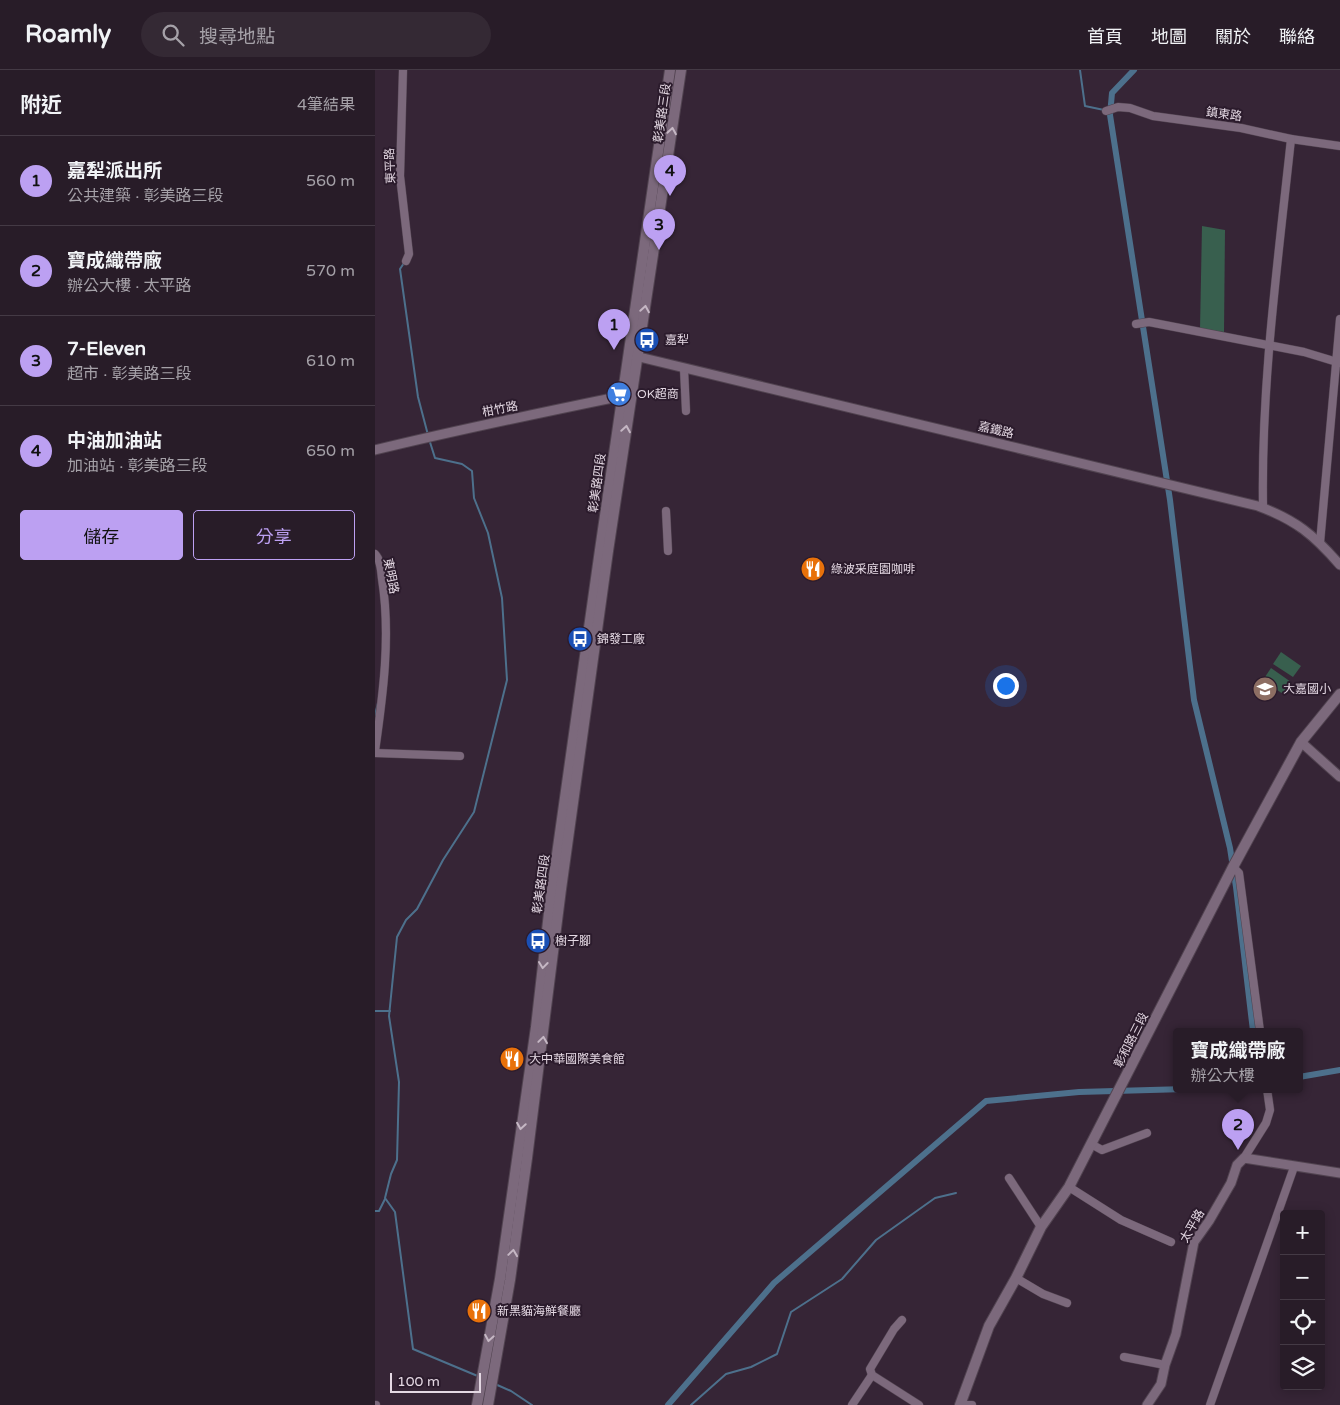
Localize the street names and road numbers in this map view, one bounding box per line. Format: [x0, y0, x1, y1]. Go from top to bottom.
street label: 彰美路三段 [651, 82, 673, 144]
street label: 鎮東路 [1205, 105, 1243, 123]
street label: 東平路 [382, 148, 398, 184]
street label: 柑竹路 [481, 399, 519, 419]
street label: 嘉鐵路 [977, 419, 1015, 441]
street label: 彰美路四段 [586, 452, 608, 514]
street label: 東明路 [381, 557, 401, 595]
street label: 彰美路四段 [530, 853, 552, 915]
street label: 彰和路三段 [1111, 1010, 1151, 1070]
street label: 太平路 [1177, 1207, 1207, 1245]

